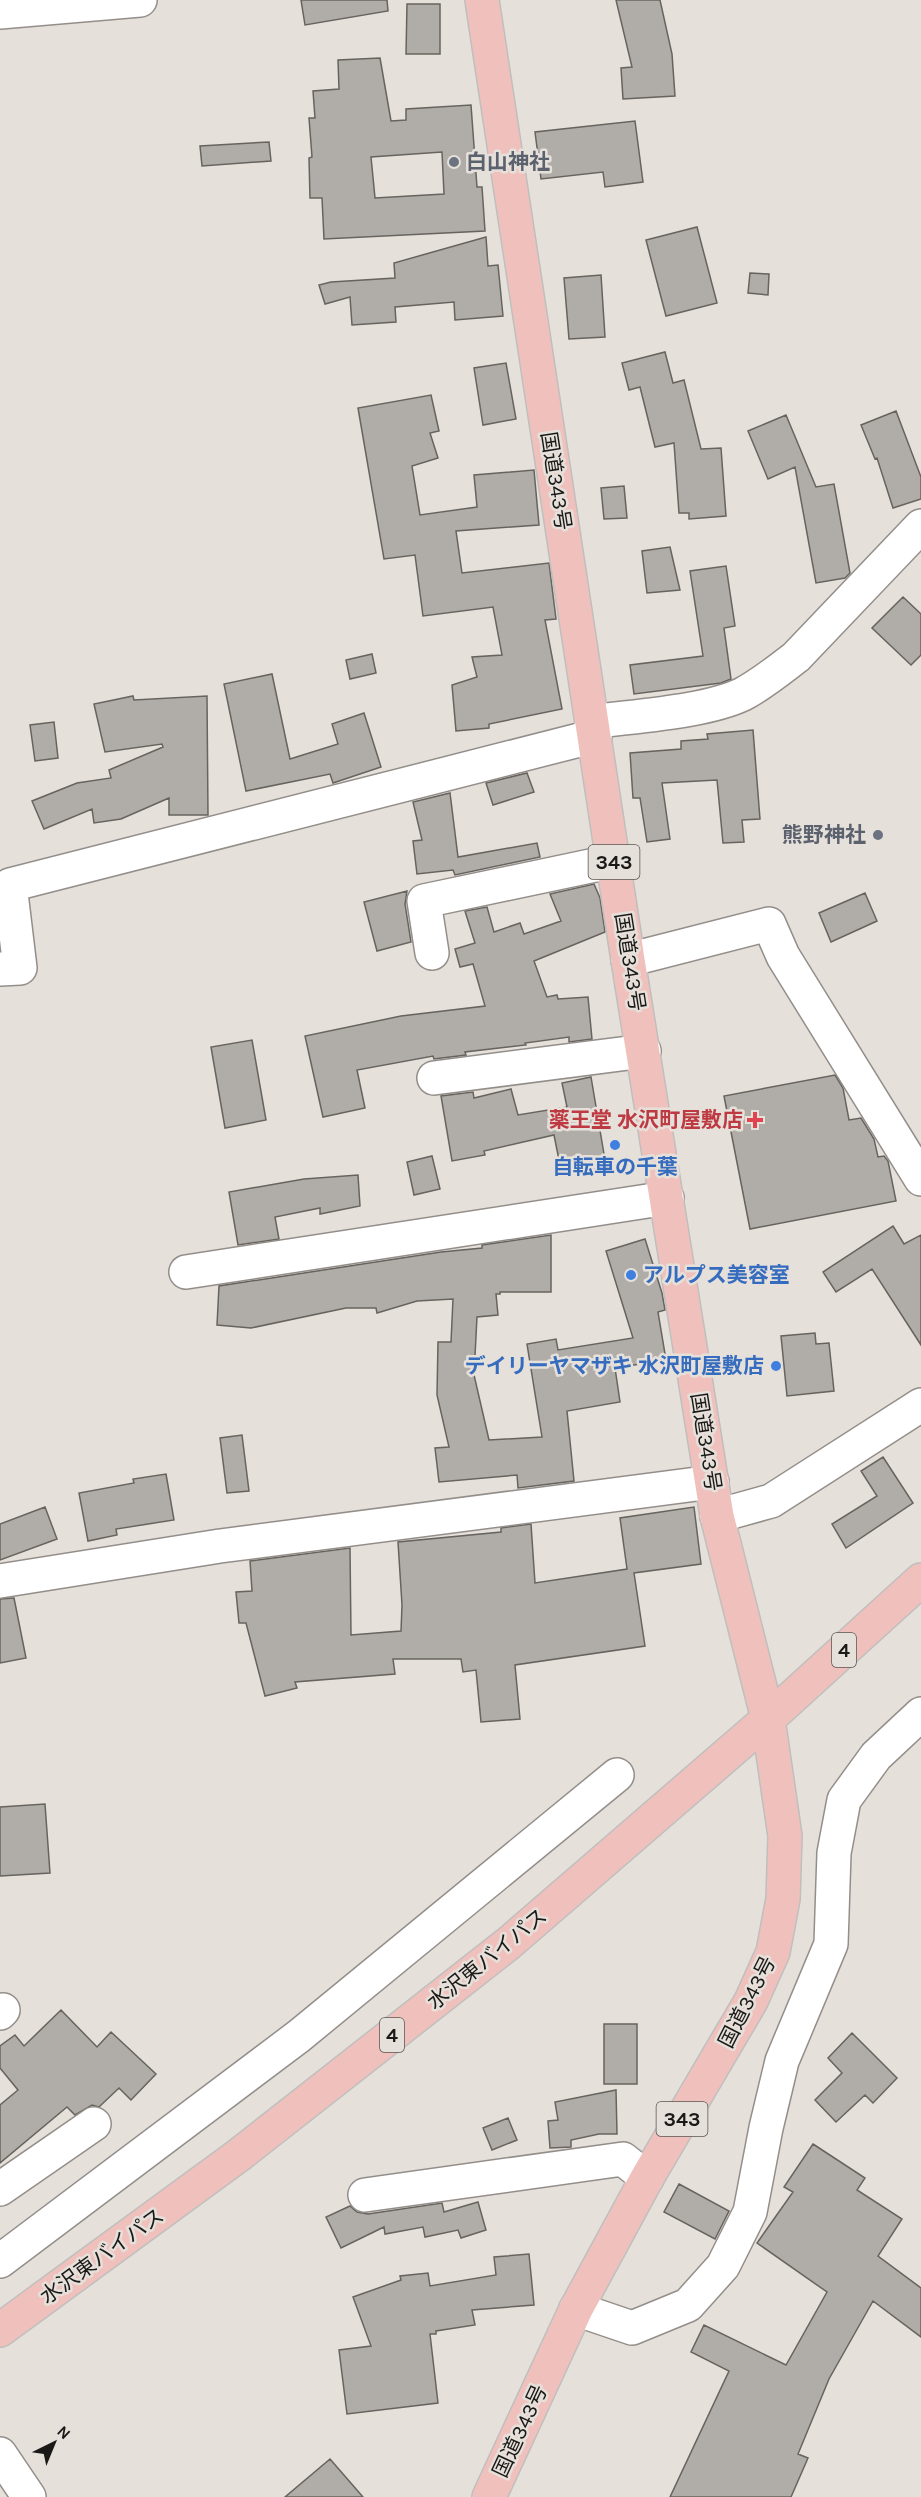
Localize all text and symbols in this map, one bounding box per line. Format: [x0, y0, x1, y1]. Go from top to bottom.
place label: 白山神社 [466, 150, 550, 174]
marker: 白山神社 [447, 155, 461, 169]
street label: 国道343号 [536, 430, 576, 532]
place label: 熊野神社 [782, 823, 866, 847]
marker: 熊野神社 [871, 828, 885, 842]
road number: 343 [588, 845, 640, 879]
street label: 国道343号 [610, 911, 650, 1013]
place label: 薬王堂 水沢町屋敷店 [549, 1108, 743, 1132]
marker: 薬王堂 水沢町屋敷店 [748, 1113, 762, 1127]
marker: 自転車の千葉 [608, 1138, 622, 1152]
place label: 自転車の千葉 [552, 1155, 678, 1179]
place label: アルプス美容室 [643, 1263, 790, 1287]
marker: アルプス美容室 [624, 1268, 638, 1282]
place label: デイリーヤマザキ 水沢町屋敷店 [465, 1354, 764, 1378]
marker: デイリーヤマザキ 水沢町屋敷店 [769, 1359, 783, 1373]
street label: 国道343号 [686, 1391, 726, 1493]
road number: 4 [832, 1633, 856, 1667]
street label: 水沢東バイパス [422, 1904, 552, 2014]
street label: 国道343号 [714, 1952, 780, 2052]
road number: 4 [380, 2018, 404, 2052]
road number: 343 [656, 2102, 708, 2136]
street label: 水沢東バイパス [36, 2203, 168, 2309]
street label: 国道343号 [488, 2381, 552, 2481]
north arrow [24, 2413, 84, 2473]
text: N [53, 2422, 75, 2443]

